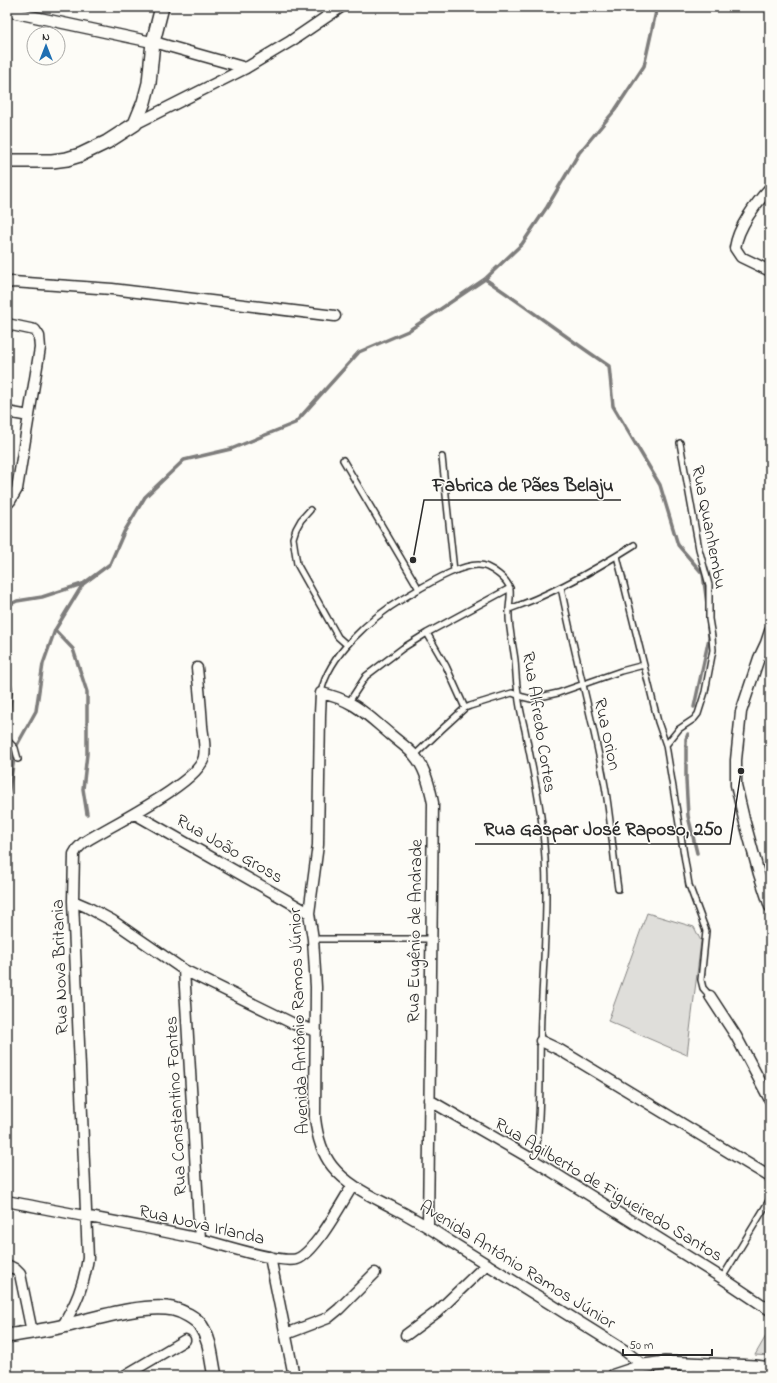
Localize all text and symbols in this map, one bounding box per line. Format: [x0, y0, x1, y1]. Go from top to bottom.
north arrow [26, 26, 66, 66]
text: N [42, 29, 50, 45]
street label: Rua Quanhembu [683, 463, 733, 591]
callout: Fabrica de Pães Belaju [424, 469, 621, 500]
text: Fabrica de Pães Belaju [431, 473, 614, 500]
street label: Rua Alfredo Cortes [514, 650, 562, 795]
street label: Rua Orion [586, 696, 626, 773]
street label: Rua João Gross [171, 808, 287, 891]
callout: Rua Gaspar José Raposo, 250 [475, 813, 730, 844]
text: Rua Gaspar José Raposo, 250 [484, 817, 723, 844]
street label: Rua Eugênio de Andrade [401, 838, 432, 1023]
street label: Rua Nova Britania [46, 899, 76, 1035]
street label: Avenida Antônio Ramos Júnior [283, 907, 317, 1135]
street label: Rua Constantino Fontes [159, 1015, 195, 1196]
street label: Rua Agilberto de Figueiredo Santos [488, 1112, 727, 1270]
street label: Avenida Antônio Ramos Júnior [414, 1194, 621, 1337]
street label: Rua Nova Irlanda [136, 1199, 267, 1253]
scale bar [623, 1331, 712, 1357]
text: 50 m [629, 1337, 653, 1355]

